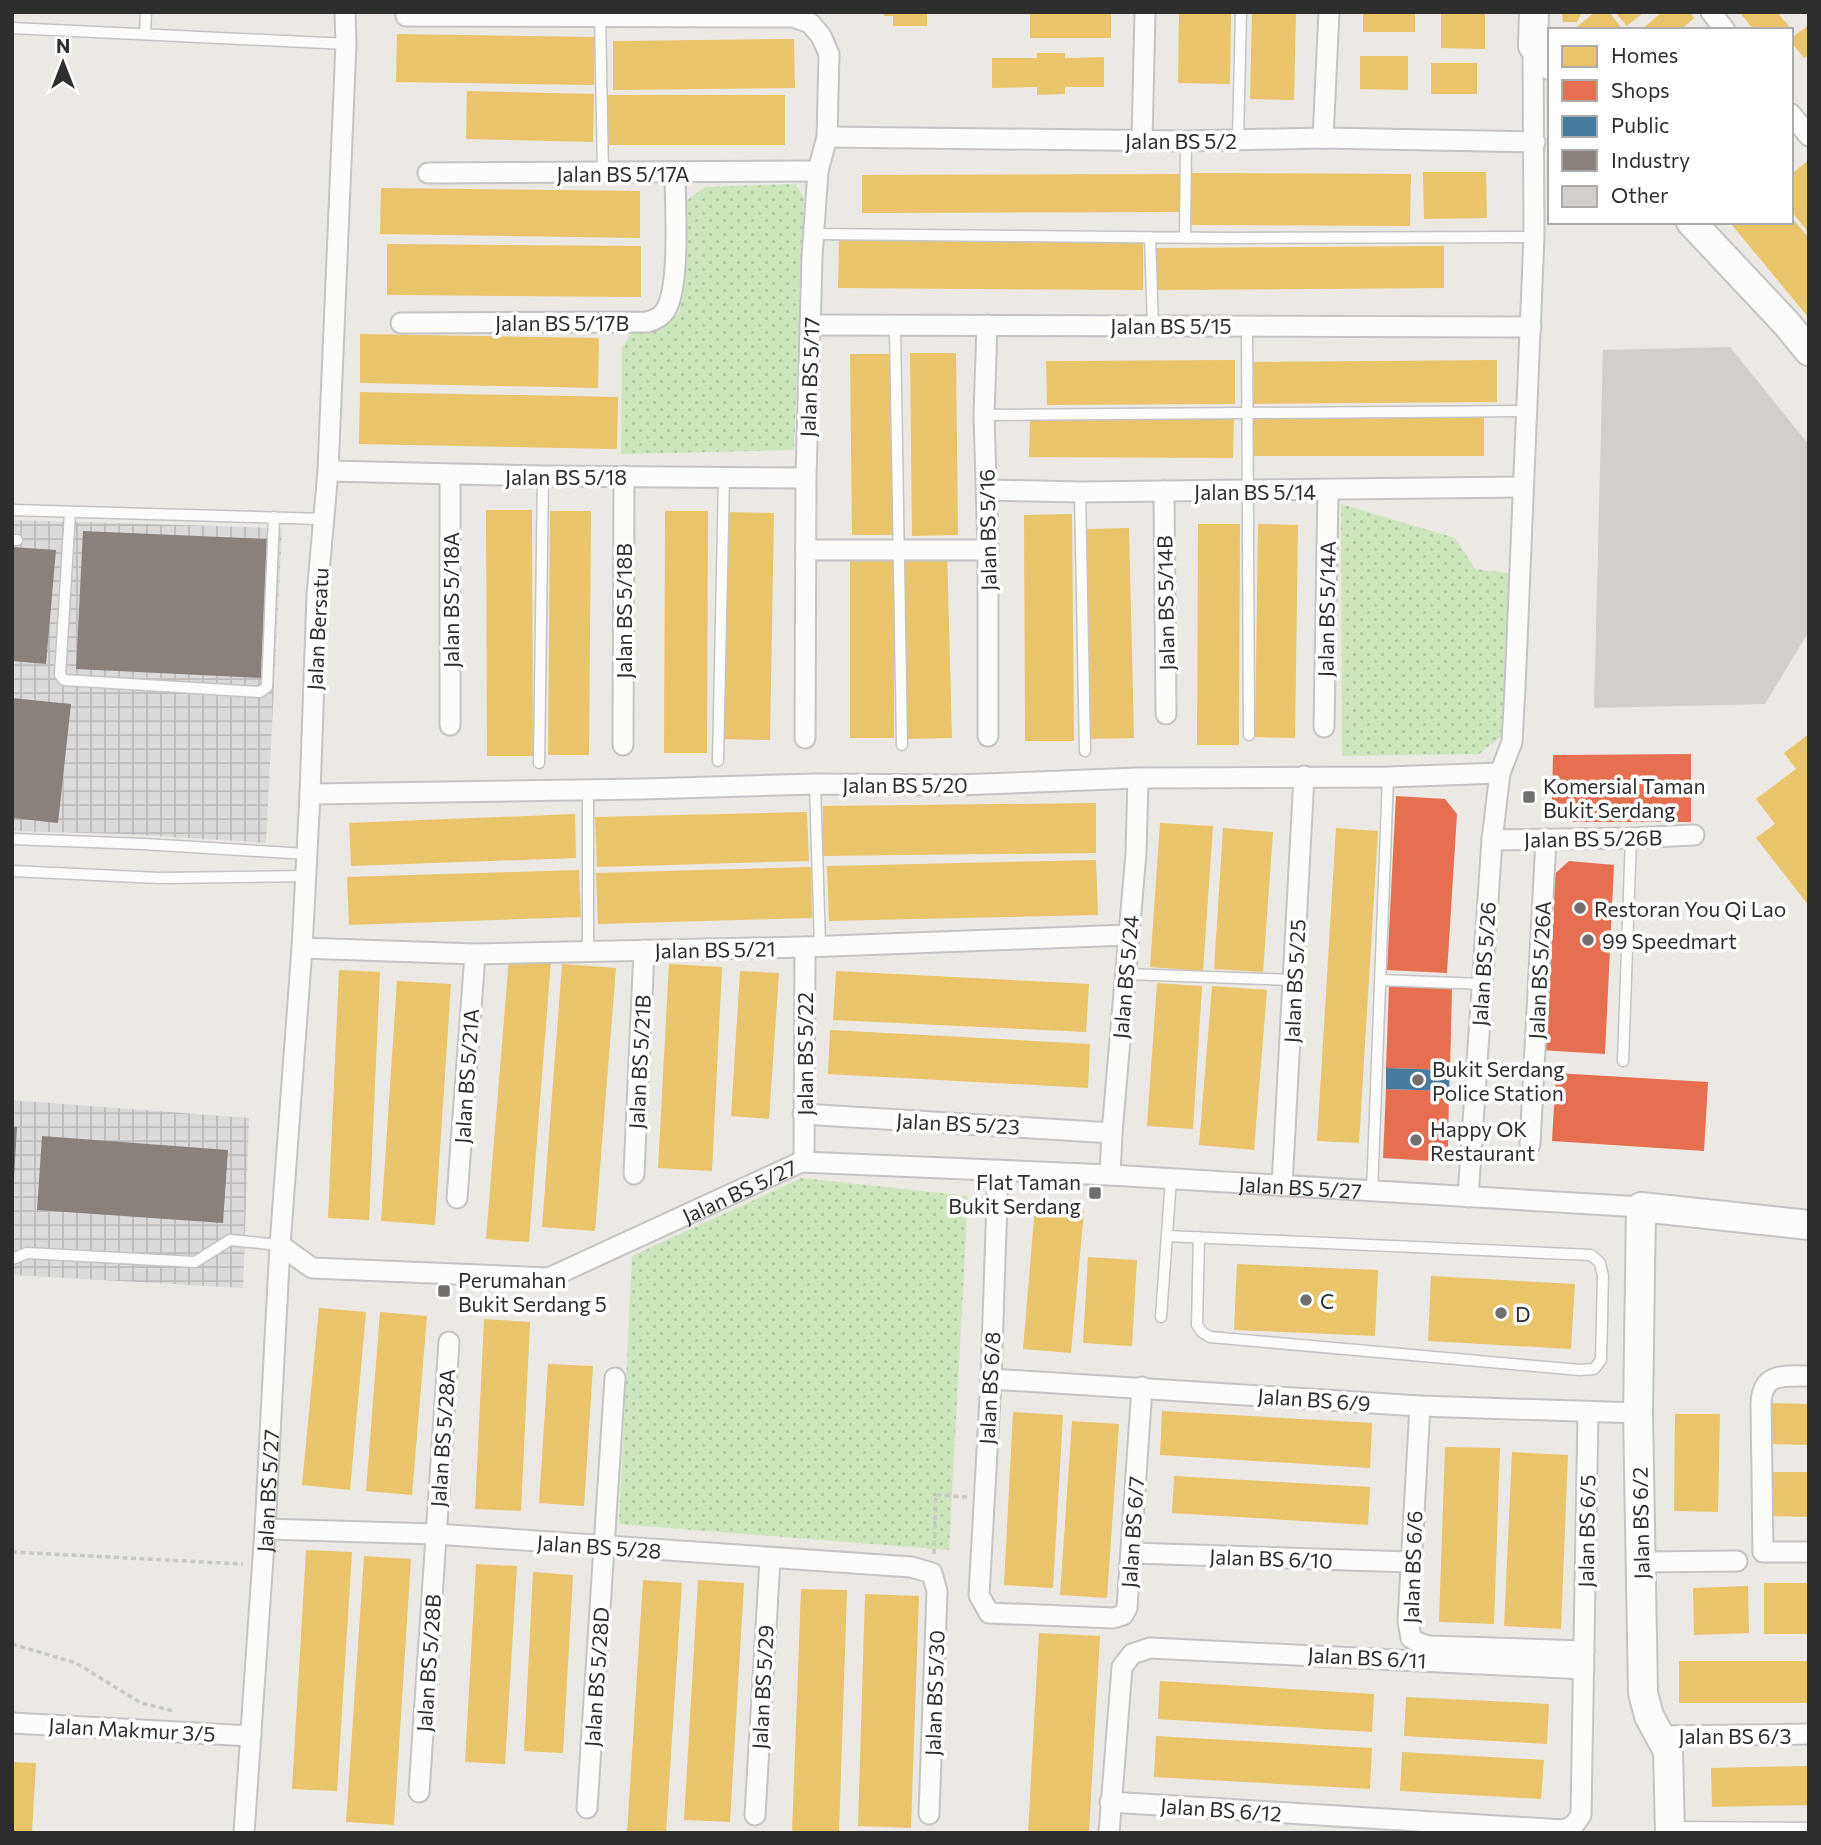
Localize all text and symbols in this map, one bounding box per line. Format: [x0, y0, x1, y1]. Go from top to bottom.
north arrow [28, 28, 98, 98]
legend [1548, 28, 1793, 224]
text: N [56, 34, 70, 57]
text: Homes [1611, 42, 1678, 67]
text: Shops [1611, 77, 1670, 102]
text: Public [1611, 112, 1669, 137]
street label: Jalan BS 5/2 [1125, 128, 1237, 153]
text: Industry [1611, 147, 1690, 172]
street label: Jalan BS 5/17A [556, 161, 690, 186]
text: Other [1611, 182, 1668, 207]
street label: Jalan BS 5/17B [495, 310, 629, 335]
street label: Jalan BS 5/15 [1110, 313, 1232, 338]
street label: Jalan BS 5/17 [794, 316, 824, 438]
street label: Jalan BS 5/18 [505, 464, 627, 489]
street label: Jalan BS 5/16 [973, 469, 1001, 591]
street label: Jalan BS 5/14 [1194, 479, 1316, 504]
street label: Jalan BS 5/18A [438, 532, 463, 668]
street label: Jalan BS 5/14B [1151, 535, 1179, 671]
street label: Jalan BS 5/14A [1312, 541, 1340, 677]
street label: Jalan BS 5/18B [611, 543, 636, 679]
street label: Jalan Bersatu [301, 567, 333, 691]
street label: Jalan BS 5/20 [842, 772, 968, 797]
place label: Komersial Taman Bukit Serdang [1543, 773, 1706, 822]
marker: Komersial Taman Bukit Serdang [1521, 789, 1537, 805]
street label: Jalan BS 5/26B [1524, 824, 1662, 852]
place label: Restoran You Qi Lao [1594, 896, 1786, 921]
street label: Jalan BS 5/26A [1523, 900, 1555, 1040]
marker: Restoran You Qi Lao [1572, 900, 1588, 916]
street label: Jalan BS 5/26 [1466, 901, 1500, 1027]
street label: Jalan BS 5/24 [1107, 914, 1143, 1040]
street label: Jalan BS 5/25 [1278, 918, 1310, 1044]
place label: 99 Speedmart [1602, 928, 1737, 953]
marker: 99 Speedmart [1580, 932, 1596, 948]
street label: Jalan BS 5/21 [654, 935, 776, 963]
street label: Jalan BS 5/22 [792, 992, 817, 1116]
street label: Jalan BS 5/21B [623, 994, 655, 1130]
street label: Jalan BS 5/21A [449, 1008, 483, 1144]
place label: Bukit Serdang Police Station [1432, 1056, 1565, 1105]
marker: Bukit Serdang Police Station [1410, 1072, 1426, 1088]
street label: Jalan BS 5/23 [895, 1107, 1021, 1139]
place label: Happy OK Restaurant [1430, 1116, 1535, 1165]
marker: Happy OK Restaurant [1408, 1132, 1424, 1148]
street label: Jalan BS 5/27 [678, 1153, 800, 1228]
place label: Flat Taman Bukit Serdang [948, 1169, 1081, 1218]
street label: Jalan BS 5/27 [1238, 1170, 1363, 1203]
marker: Flat Taman Bukit Serdang [1087, 1185, 1103, 1201]
place label: Perumahan Bukit Serdang 5 [458, 1267, 607, 1316]
marker: Perumahan Bukit Serdang 5 [436, 1283, 452, 1299]
place label: C [1320, 1288, 1334, 1313]
marker: C [1298, 1292, 1314, 1308]
place label: D [1515, 1301, 1530, 1326]
marker: D [1493, 1305, 1509, 1321]
street label: Jalan BS 6/8 [974, 1331, 1004, 1445]
street label: Jalan BS 5/28A [425, 1368, 459, 1508]
street label: Jalan BS 6/9 [1257, 1383, 1371, 1415]
street label: Jalan BS 5/27 [251, 1429, 283, 1553]
street label: Jalan BS 6/2 [1627, 1466, 1653, 1580]
street label: Jalan BS 6/5 [1573, 1474, 1599, 1588]
street label: Jalan BS 6/7 [1116, 1475, 1148, 1589]
street label: Jalan BS 6/6 [1398, 1510, 1426, 1624]
street label: Jalan BS 5/28 [536, 1529, 662, 1563]
street label: Jalan BS 6/10 [1209, 1543, 1333, 1573]
street label: Jalan BS 5/28B [411, 1593, 445, 1733]
street label: Jalan BS 5/28D [579, 1606, 613, 1748]
street label: Jalan BS 5/29 [746, 1624, 778, 1750]
street label: Jalan BS 5/30 [919, 1630, 949, 1756]
street label: Jalan BS 6/11 [1307, 1641, 1427, 1673]
street label: Jalan Makmur 3/5 [48, 1712, 216, 1746]
street label: Jalan BS 6/3 [1678, 1723, 1792, 1748]
street label: Jalan BS 6/12 [1159, 1792, 1283, 1826]

